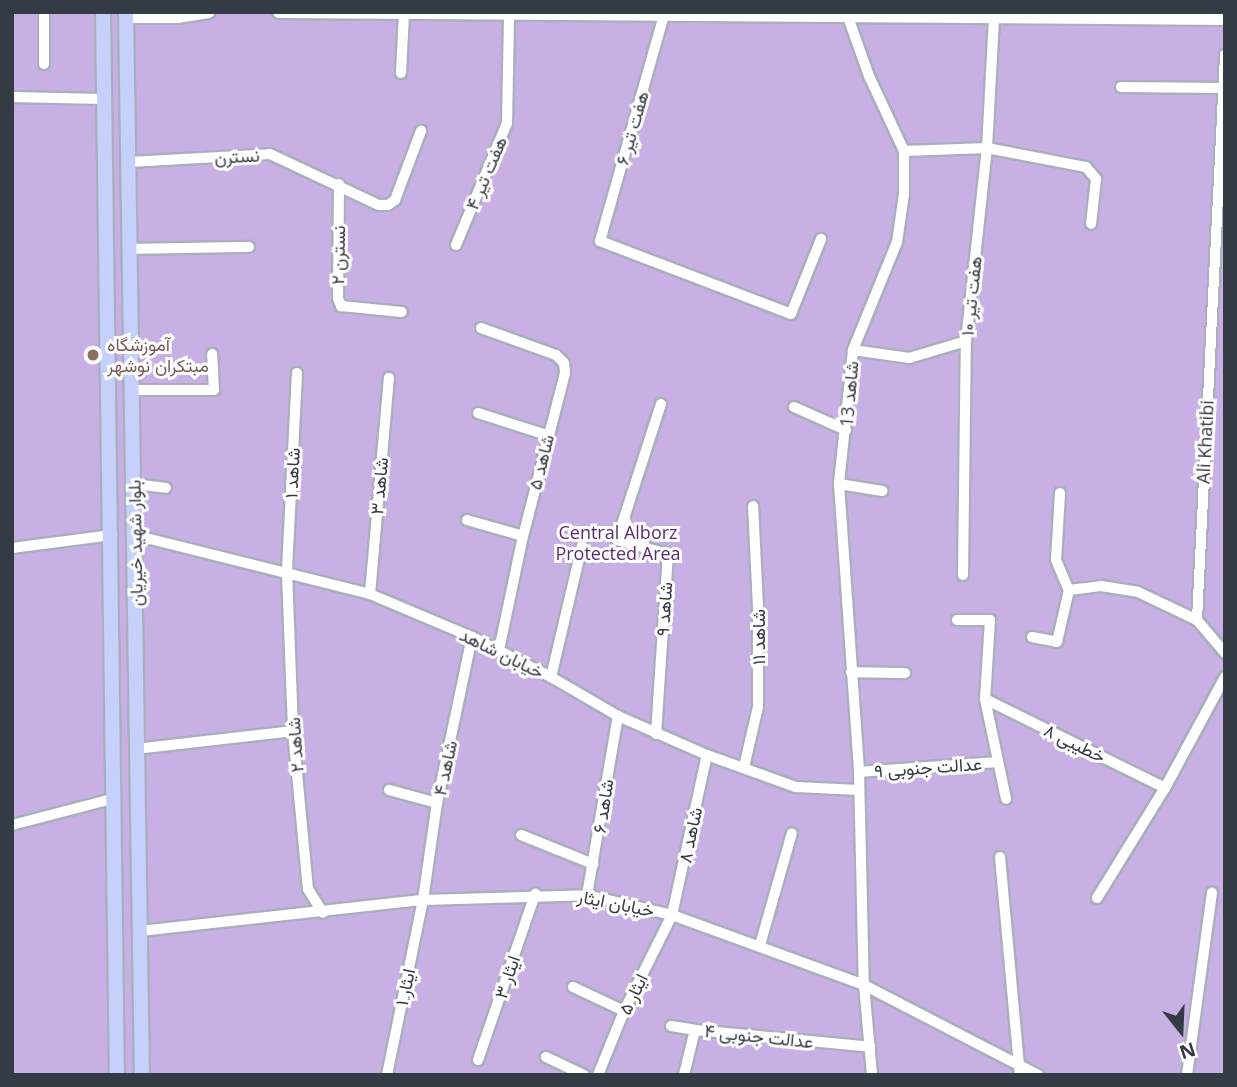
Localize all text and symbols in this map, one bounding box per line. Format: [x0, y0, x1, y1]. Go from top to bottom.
street label: هفت تیر ۶ [611, 89, 653, 167]
street label: هفت تیر ۴ [461, 133, 511, 213]
street label: نسترن [214, 144, 260, 168]
street label: نسترن ۲ [327, 225, 349, 285]
street label: هفت تیر ۱۰ [956, 255, 986, 337]
place label: آموزشگاه مبتکران نوشهر [107, 334, 209, 376]
marker: آموزشگاه مبتکران نوشهر [85, 347, 101, 363]
street label: شاهد 13 [835, 360, 863, 428]
street label: Ali Khatibi [1192, 400, 1218, 484]
street label: شاهد ۵ [524, 432, 558, 492]
street label: شاهد ۱ [280, 447, 304, 499]
street label: شاهد ۳ [366, 456, 392, 516]
street label: بلوار شهید خیریان [123, 480, 147, 606]
park label: Central Alborz Protected Area [555, 522, 681, 564]
street label: شاهد ۹ [651, 581, 677, 637]
street label: شاهد ۱۱ [747, 609, 769, 665]
street label: خیابان شاهد [456, 623, 548, 683]
street label: شاهد ۲ [282, 717, 308, 773]
street label: خطیبی ۸ [1041, 719, 1109, 767]
street label: شاهد ۴ [429, 738, 461, 798]
street label: عدالت جنوبی ۹ [873, 752, 983, 782]
street label: شاهد ۶ [588, 777, 618, 835]
street label: شاهد ۸ [674, 805, 706, 865]
street label: خیابان ایثار [576, 885, 656, 921]
street label: ایثار ۳ [490, 953, 524, 1001]
street label: ایثار ۱ [391, 966, 419, 1008]
street label: ایثار ۵ [614, 970, 652, 1018]
north arrow [1146, 996, 1216, 1066]
street label: عدالت جنوبی ۴ [703, 1020, 815, 1052]
text: N [1176, 1036, 1199, 1066]

